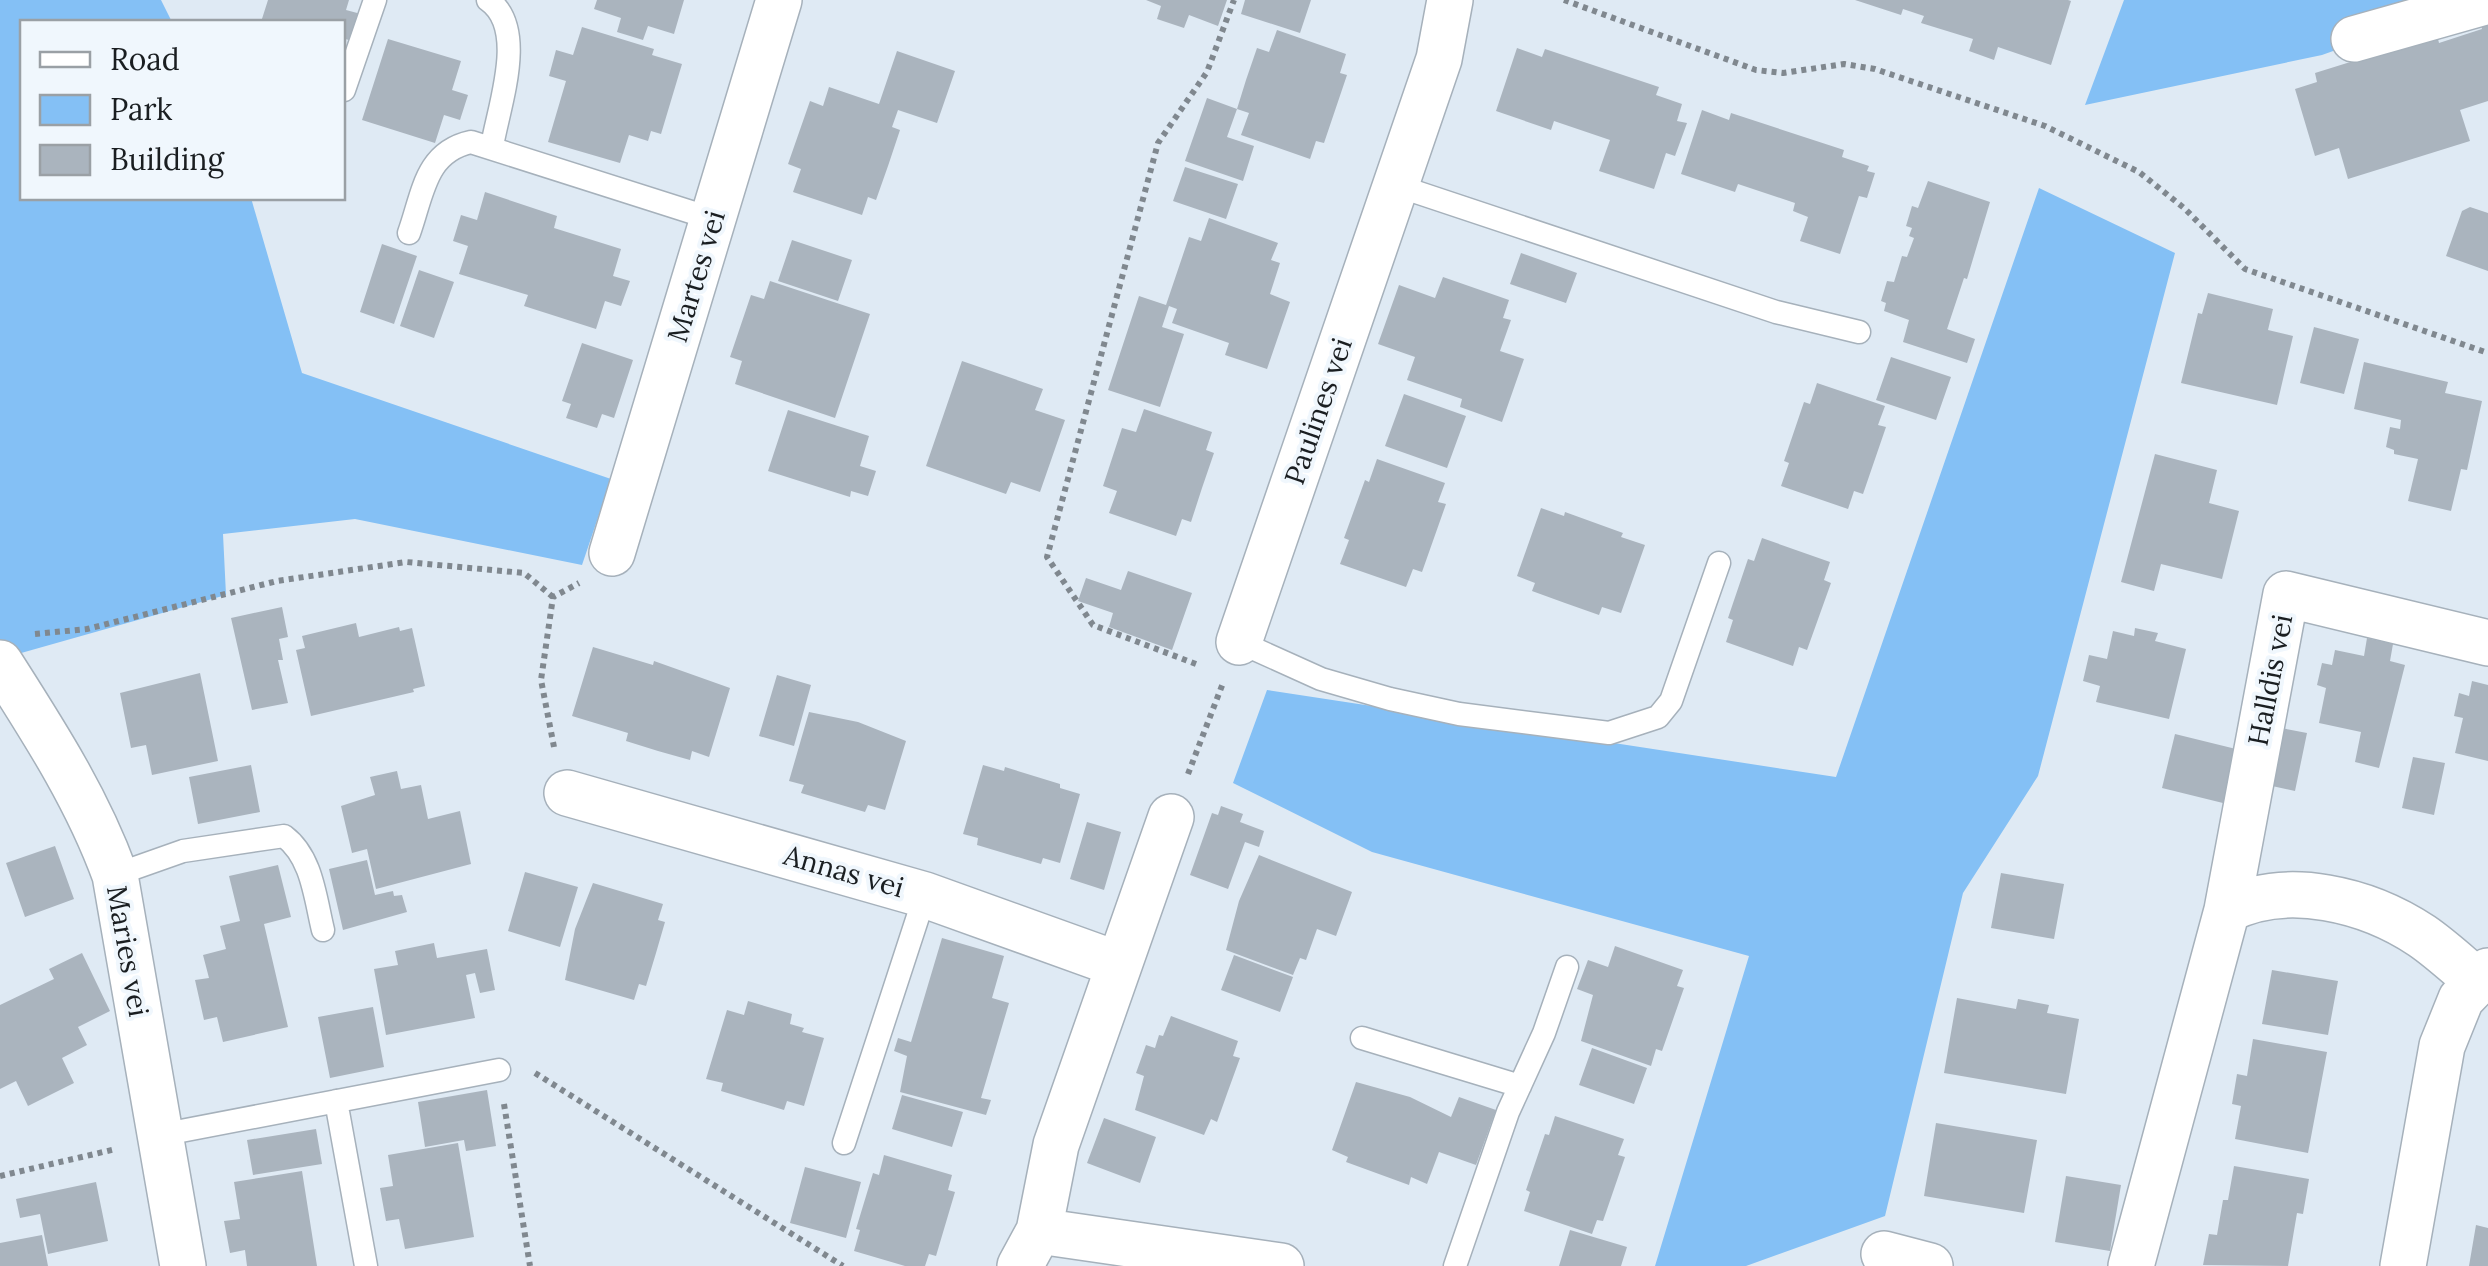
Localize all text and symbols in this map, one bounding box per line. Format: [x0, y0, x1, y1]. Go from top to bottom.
legend [20, 20, 345, 200]
text: Road [110, 40, 180, 78]
text: Park [110, 90, 172, 128]
text: Building [110, 140, 226, 179]
street label: Martes vei [659, 206, 733, 346]
street label: Paulines vei [1276, 333, 1360, 489]
street label: Halldis vei [2240, 611, 2300, 749]
street label: Annas vei [779, 836, 908, 905]
street label: Maries vei [99, 883, 157, 1019]

